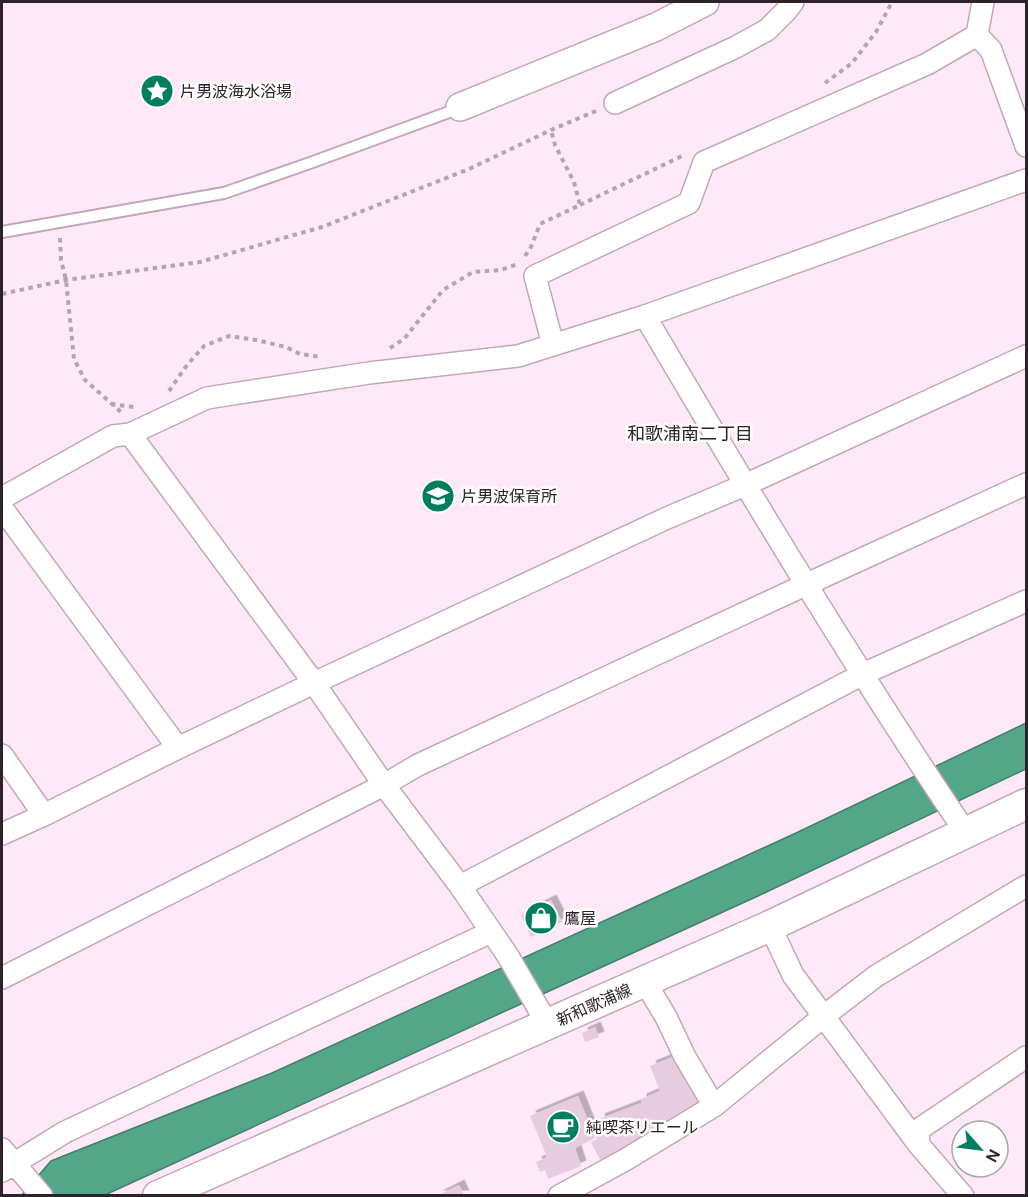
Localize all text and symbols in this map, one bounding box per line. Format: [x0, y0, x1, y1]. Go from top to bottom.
place icon: 片男波海水浴場 [139, 73, 175, 109]
place label: 片男波海水浴場 [180, 81, 292, 102]
district label: 和歌浦南二丁目 [627, 422, 753, 446]
school or university icon: 片男波保育所 [420, 478, 456, 514]
place label: 片男波保育所 [461, 486, 557, 507]
shop icon: 鷹屋 [523, 900, 559, 936]
place label: 鷹屋 [564, 908, 596, 929]
street label: 新和歌浦線 [553, 979, 635, 1031]
cafe icon: 純喫茶リエール [545, 1109, 581, 1145]
place label: 純喫茶リエール [586, 1117, 698, 1138]
north arrow [950, 1119, 1010, 1179]
text: N [981, 1146, 1005, 1166]

